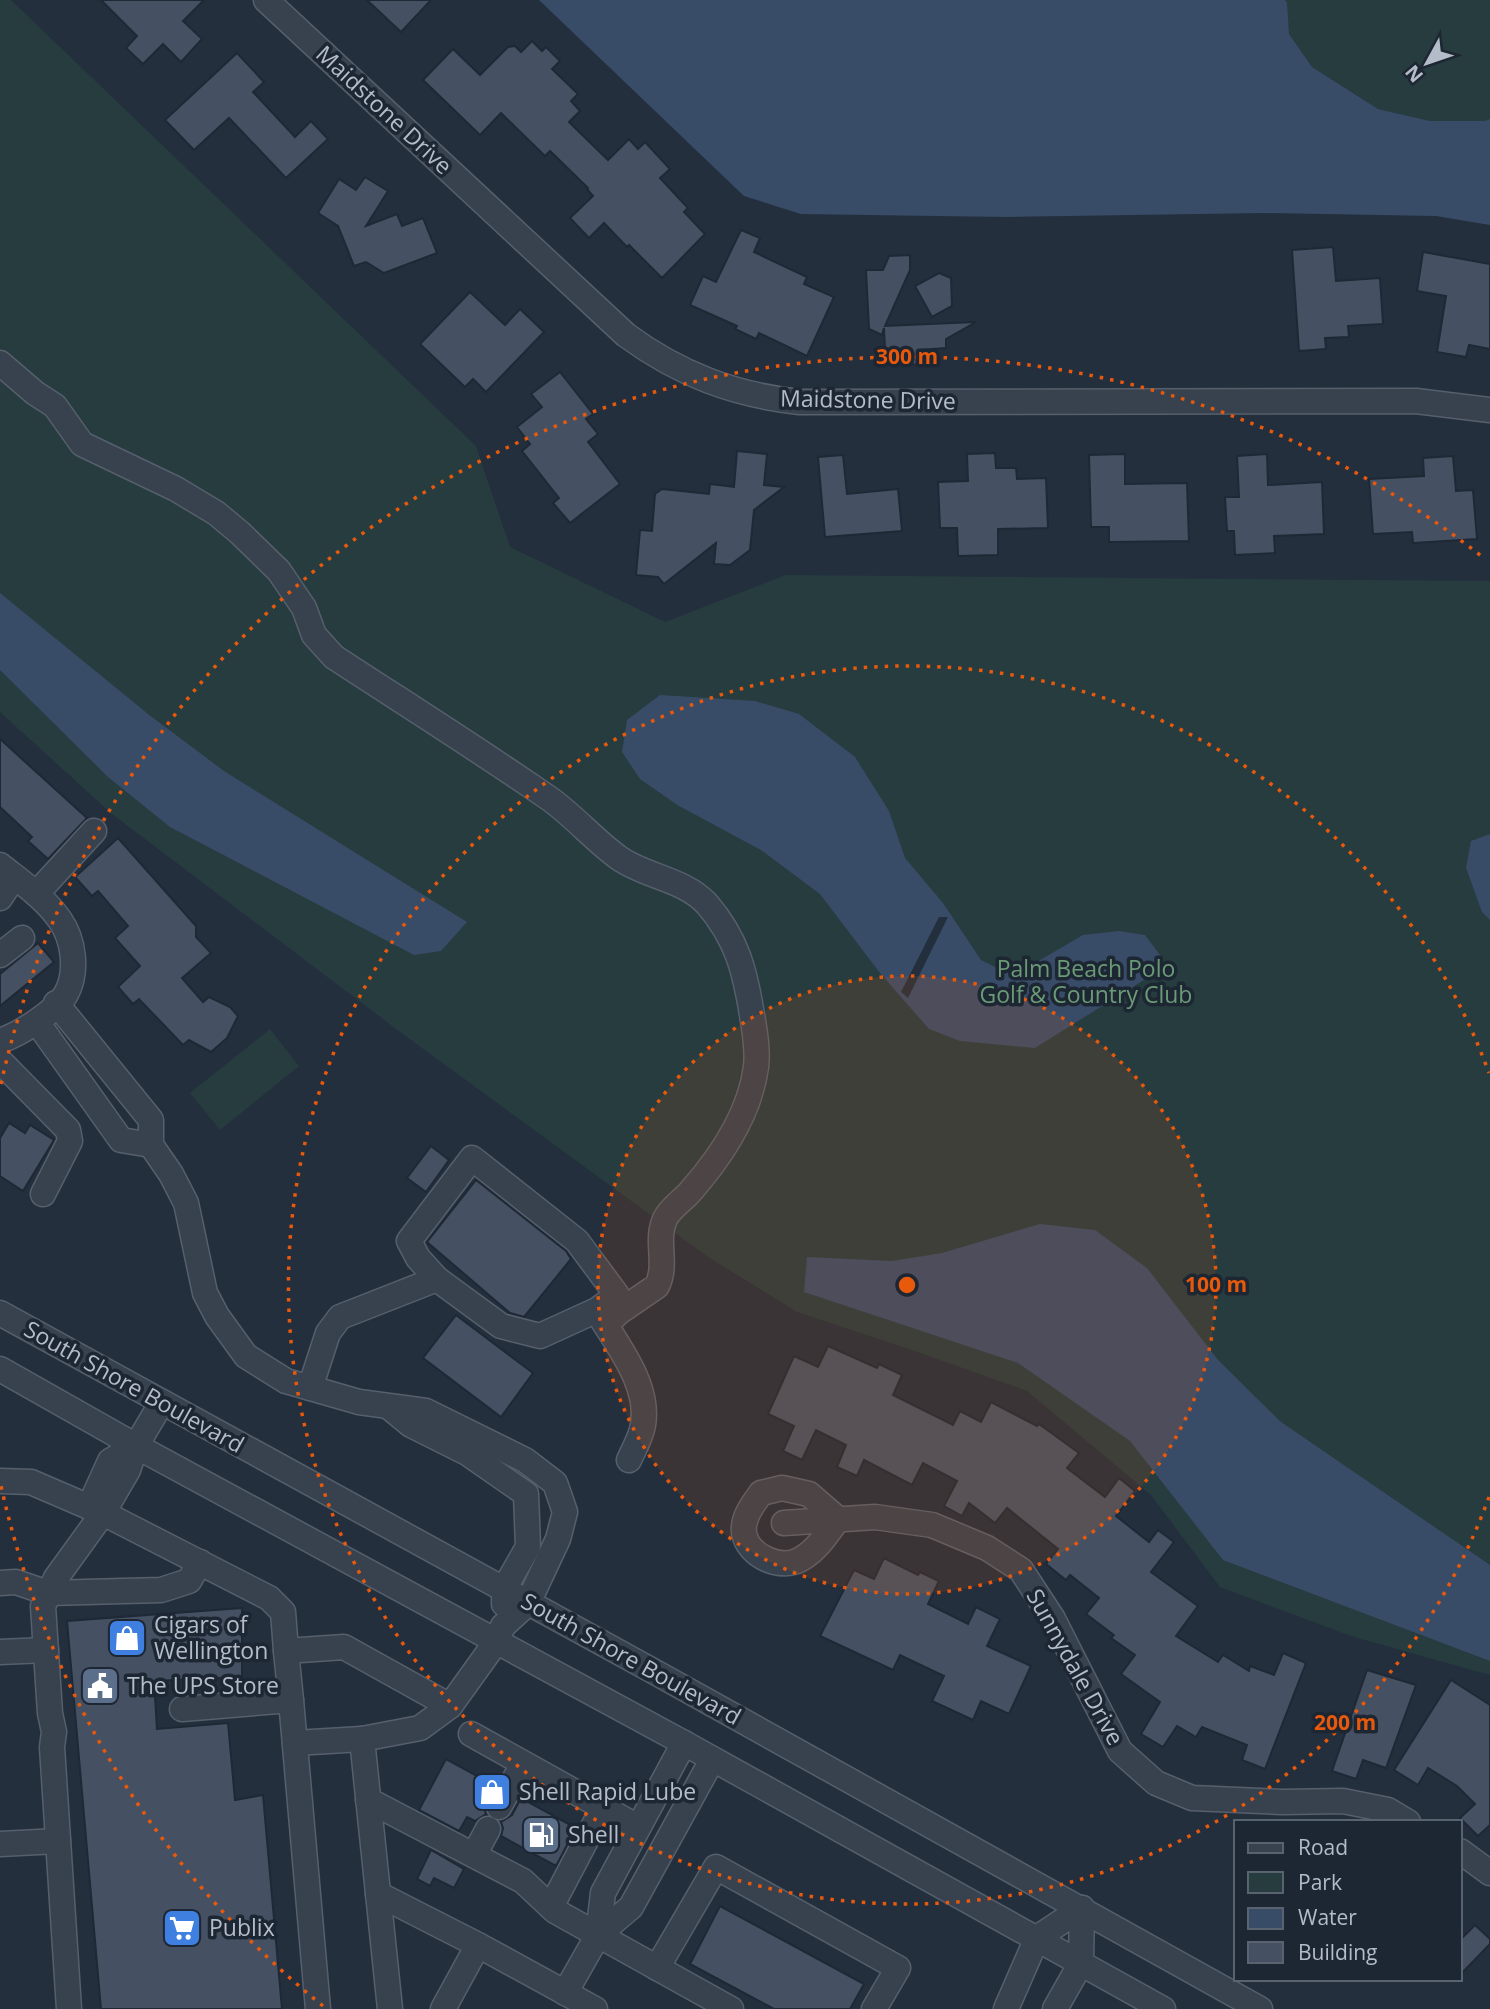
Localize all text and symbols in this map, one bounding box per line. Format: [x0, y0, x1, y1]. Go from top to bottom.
north arrow [1392, 28, 1462, 98]
street label: Maidstone Drive [310, 38, 460, 181]
text: N [1399, 60, 1429, 88]
text: 300 m [876, 342, 938, 370]
street label: Maidstone Drive [780, 381, 956, 417]
park label: Palm Beach Polo Golf & Country Club [980, 952, 1192, 1010]
text: 100 m [1185, 1270, 1247, 1298]
centre of rings [895, 1273, 919, 1297]
street label: South Shore Boulevard [19, 1312, 250, 1460]
street label: Sunnydale Drive [1020, 1583, 1132, 1750]
street label: South Shore Boulevard [516, 1584, 747, 1732]
place label: Cigars of Wellington [154, 1608, 268, 1666]
shop icon: Cigars of Wellington [106, 1617, 148, 1659]
public building icon: The UPS Store [79, 1665, 121, 1707]
place label: The UPS Store [127, 1669, 279, 1701]
text: 200 m [1314, 1708, 1376, 1736]
shop icon: Shell Rapid Lube [471, 1771, 513, 1813]
place label: Shell Rapid Lube [519, 1775, 696, 1807]
fuel station icon: Shell [520, 1814, 562, 1856]
place label: Shell [568, 1818, 619, 1850]
legend [1234, 1820, 1462, 1981]
text: Road [1298, 1833, 1348, 1861]
text: Park [1298, 1868, 1342, 1896]
text: Water [1298, 1903, 1357, 1931]
supermarket icon: Publix [161, 1907, 203, 1949]
place label: Publix [209, 1911, 275, 1943]
text: Building [1298, 1938, 1377, 1966]

